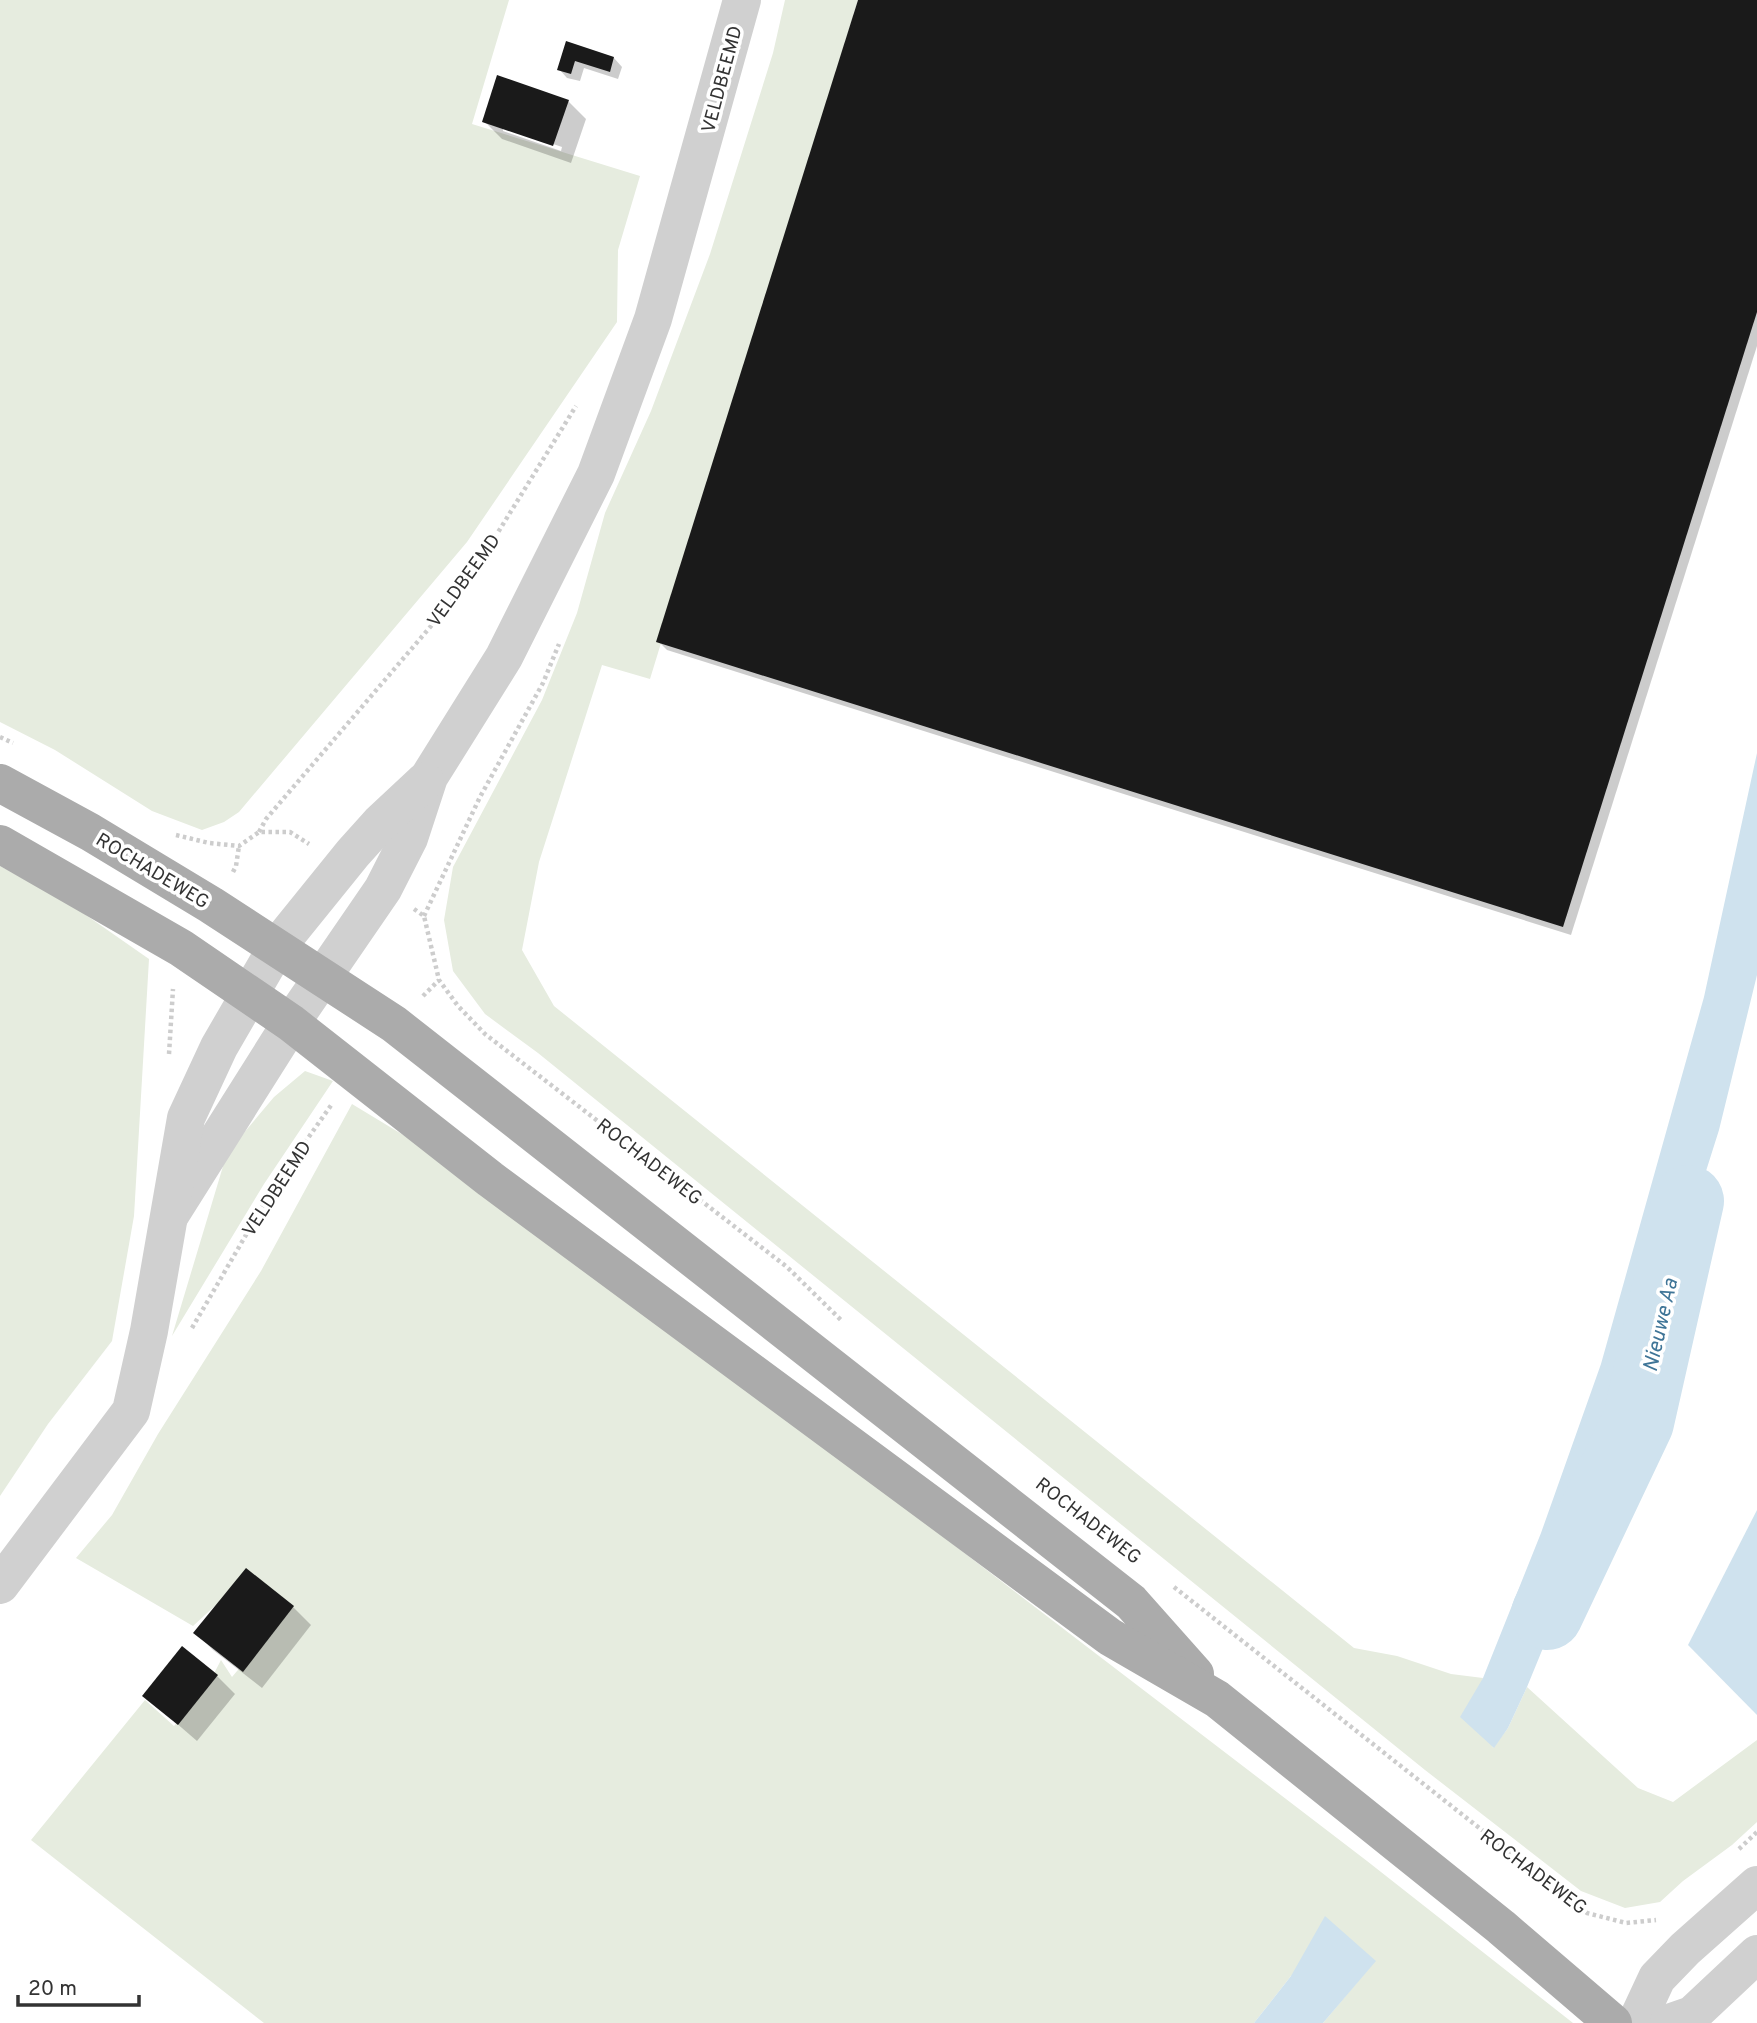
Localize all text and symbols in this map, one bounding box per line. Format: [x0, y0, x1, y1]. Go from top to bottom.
street label: VELDBEEMD [697, 23, 749, 136]
street label: VELDBEEMD [423, 530, 507, 633]
street label: ROCHADEWEG [91, 829, 213, 915]
street label: ROCHADEWEG [591, 1114, 707, 1211]
street label: VELDBEEMD [238, 1137, 318, 1242]
water label: Nieuwe Aa [1638, 1276, 1685, 1375]
street label: ROCHADEWEG [1030, 1473, 1146, 1570]
street label: ROCHADEWEG [1475, 1825, 1591, 1921]
scale bar [18, 1964, 138, 2008]
text: 20 m [28, 1976, 77, 2003]

